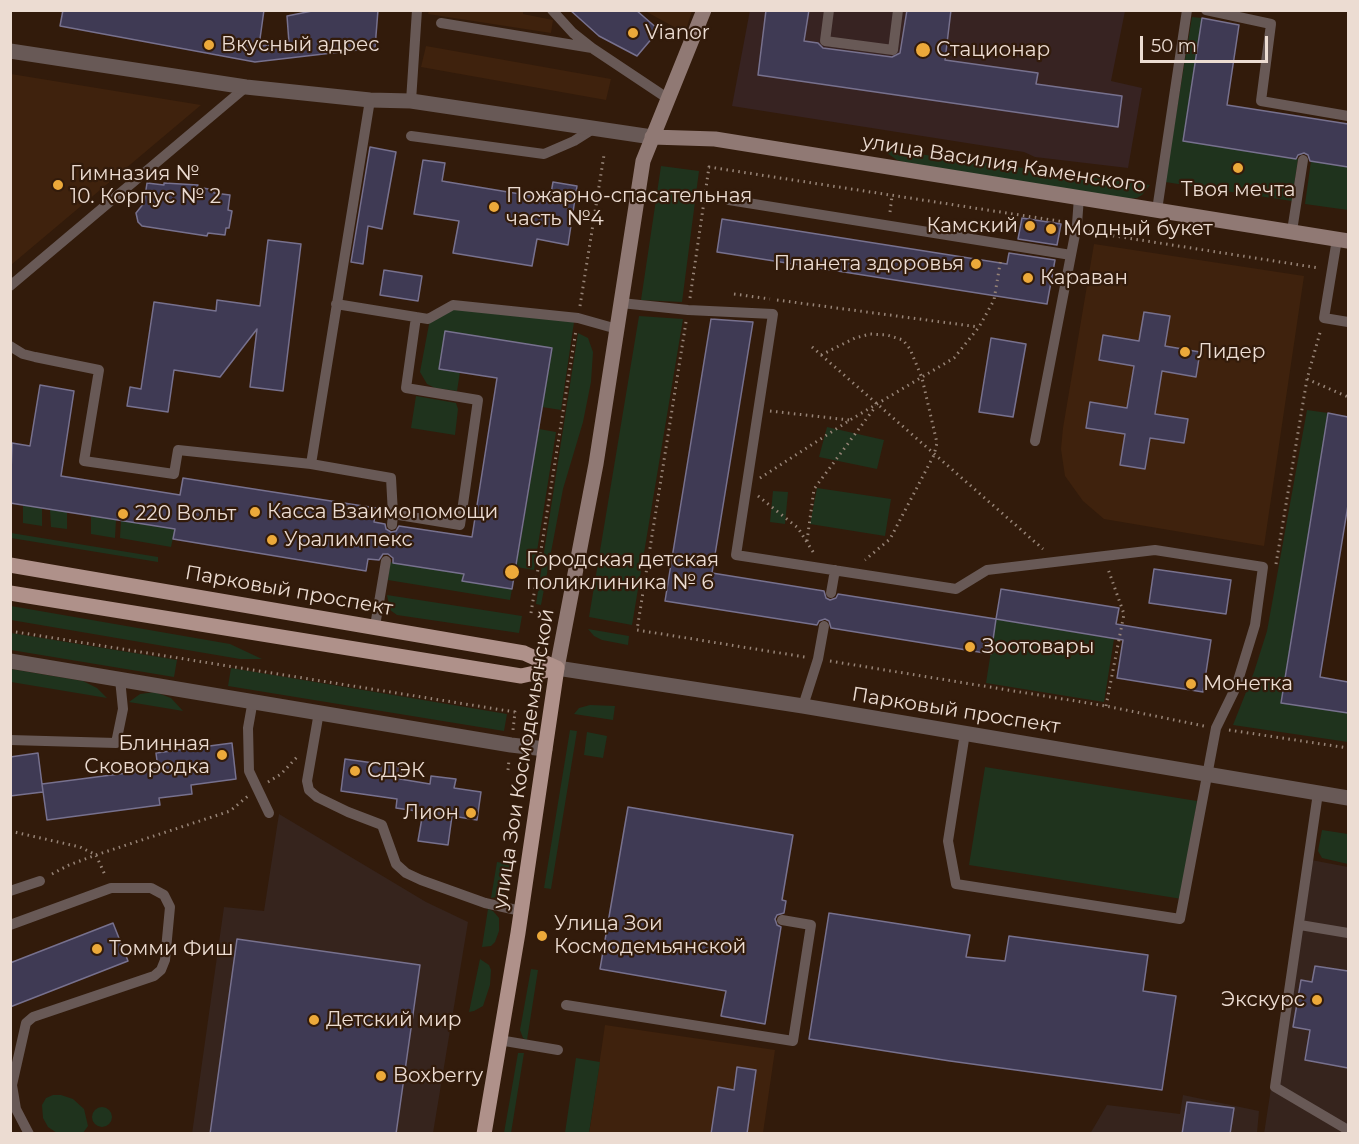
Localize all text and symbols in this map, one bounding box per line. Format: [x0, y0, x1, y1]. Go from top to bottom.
place label: Vianor [645, 21, 710, 45]
scale bar [1143, 24, 1270, 62]
marker: Vianor [626, 26, 640, 40]
place label: Вкусный адрес [221, 33, 380, 57]
text: 50 m [1151, 35, 1197, 57]
marker: Вкусный адрес [202, 38, 216, 52]
place label: Стационар [936, 38, 1050, 62]
marker: Стационар [914, 41, 932, 59]
street label: улица Василия Каменского [860, 130, 1148, 198]
marker: Твоя мечта [1231, 161, 1245, 175]
place label: Гимназия № 10. Корпус № 2 [70, 162, 221, 209]
marker: Гимназия № 10. Корпус № 2 [51, 178, 65, 192]
place label: Твоя мечта [1181, 178, 1295, 202]
place label: Пожарно-спасательная часть №4 [506, 184, 752, 231]
marker: Пожарно-спасательная часть №4 [487, 200, 501, 214]
place label: Камский [926, 214, 1018, 238]
place label: Модный букет [1063, 217, 1213, 241]
marker: Камский [1023, 219, 1037, 233]
marker: Модный букет [1044, 222, 1058, 236]
place label: Планета здоровья [774, 252, 964, 276]
marker: Планета здоровья [969, 257, 983, 271]
place label: Караван [1040, 266, 1128, 290]
marker: Караван [1021, 271, 1035, 285]
place label: Лидер [1197, 340, 1266, 364]
marker: Лидер [1178, 345, 1192, 359]
place label: Касса Взаимопомощи [267, 500, 498, 524]
place label: 220 Вольт [135, 502, 236, 526]
marker: Касса Взаимопомощи [248, 505, 262, 519]
marker: 220 Вольт [116, 507, 130, 521]
place label: Уралимпекс [284, 528, 413, 552]
marker: Уралимпекс [265, 533, 279, 547]
place label: Городская детская поликлиника № 6 [526, 548, 719, 595]
street label: Парковый проспект [183, 561, 395, 621]
marker: Городская детская поликлиника № 6 [503, 563, 521, 581]
street label: улица Зои Космодемьянской [488, 607, 560, 911]
place label: Зоотовары [982, 635, 1094, 659]
marker: Зоотовары [963, 640, 977, 654]
place label: Монетка [1203, 672, 1293, 696]
marker: Монетка [1184, 677, 1198, 691]
street label: Парковый проспект [850, 683, 1062, 739]
place label: Блинная Сковородка [84, 732, 210, 779]
marker: Блинная Сковородка [215, 748, 229, 762]
place label: СДЭК [367, 759, 425, 783]
marker: СДЭК [348, 764, 362, 778]
place label: Лион [403, 801, 459, 825]
marker: Лион [464, 806, 478, 820]
place label: Улица Зои Космодемьянской [554, 912, 746, 959]
marker: Улица Зои Космодемьянской [535, 929, 549, 943]
place label: Томми Фиш [109, 937, 234, 961]
marker: Томми Фиш [90, 942, 104, 956]
place label: Экскурс [1221, 988, 1305, 1012]
marker: Экскурс [1310, 993, 1324, 1007]
place label: Детский мир [326, 1008, 461, 1032]
marker: Детский мир [307, 1013, 321, 1027]
place label: Boxberry [393, 1064, 483, 1088]
marker: Boxberry [374, 1069, 388, 1083]

